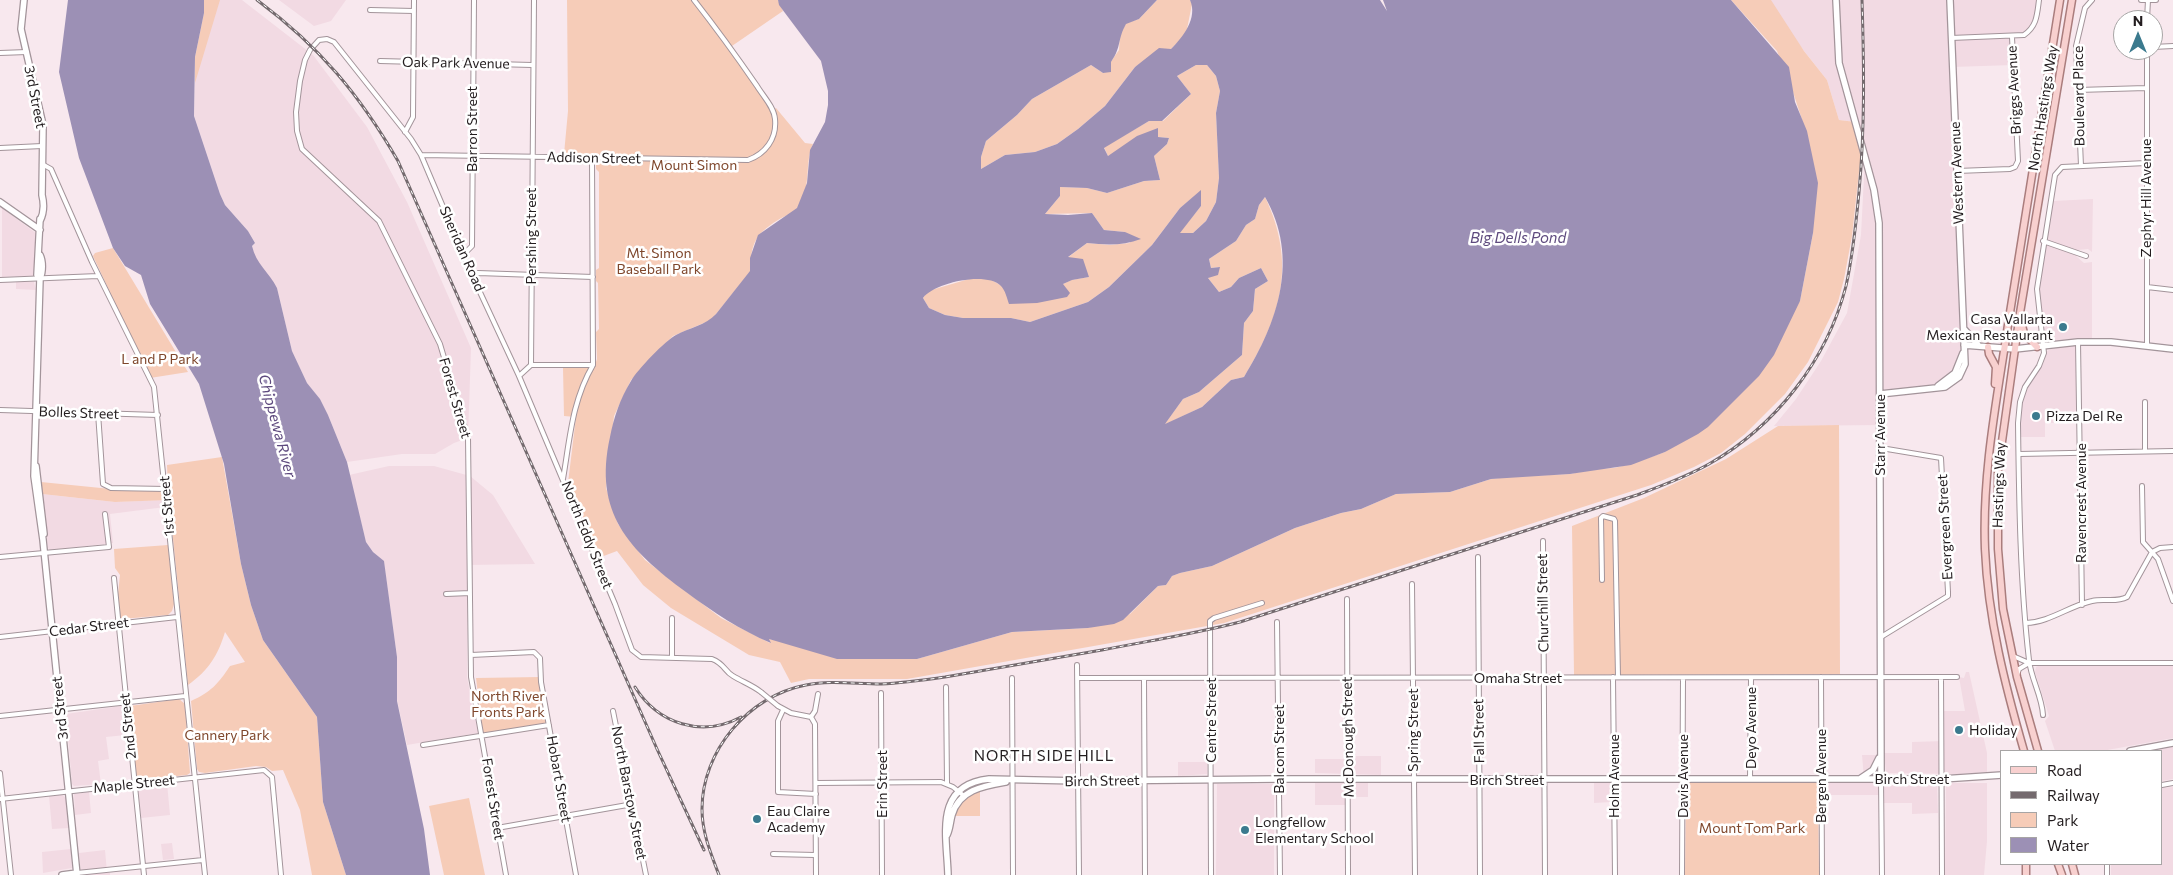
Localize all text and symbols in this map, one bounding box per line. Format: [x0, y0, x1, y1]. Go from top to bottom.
north arrow [2113, 10, 2163, 60]
text: N [2133, 12, 2143, 29]
street label: North Hastings Way [2025, 44, 2061, 172]
street label: Briggs Avenue [2003, 45, 2025, 135]
street label: Boulevard Place [2070, 46, 2088, 146]
street label: Oak Park Avenue [402, 54, 510, 72]
street label: 3rd Street [21, 64, 49, 130]
street label: Barron Street [464, 86, 480, 172]
street label: Western Avenue [1947, 121, 1967, 225]
street label: Zephyr Hill Avenue [2138, 138, 2154, 258]
street label: Addison Street [547, 149, 641, 167]
park label: Mount Simon [651, 157, 737, 173]
street label: Pershing Street [523, 187, 539, 285]
street label: Sheridan Road [436, 204, 488, 294]
water label: Big Dells Pond [1470, 229, 1566, 247]
park label: Mt. Simon Baseball Park [617, 245, 701, 278]
place label: Casa Vallarta Mexican Restaurant [1926, 311, 2053, 344]
marker: Casa Vallarta Mexican Restaurant [2057, 321, 2069, 333]
park label: L and P Park [121, 351, 199, 367]
street label: Forest Street [435, 356, 475, 440]
water label: Chippewa River [255, 372, 299, 480]
street label: Starr Avenue [1872, 394, 1888, 476]
street label: Bolles Street [38, 403, 120, 423]
place label: Pizza Del Re [2046, 408, 2123, 424]
marker: Pizza Del Re [2030, 410, 2042, 422]
street label: Hastings Way [1989, 442, 2009, 528]
street label: Ravencrest Avenue [2073, 443, 2089, 563]
street label: Evergreen Street [1934, 474, 1956, 580]
street label: 1st Street [156, 475, 178, 537]
street label: North Eddy Street [558, 479, 616, 591]
street label: Churchill Street [1534, 554, 1552, 652]
street label: Cedar Street [48, 614, 130, 640]
street label: Omaha Street [1474, 670, 1562, 686]
street label: 3rd Street [48, 675, 72, 741]
street label: McDonough Street [1339, 676, 1357, 798]
street label: Centre Street [1203, 677, 1219, 763]
street label: Deyo Avenue [1743, 687, 1759, 769]
park label: North River Fronts Park [471, 688, 545, 720]
street label: Spring Street [1405, 688, 1421, 772]
street label: 2nd Street [116, 692, 140, 760]
street label: Fall Street [1470, 699, 1488, 763]
street label: Balcom Street [1271, 704, 1287, 794]
place label: Holiday [1969, 722, 2018, 738]
marker: Holiday [1953, 724, 1965, 736]
street label: North Barstow Street [608, 725, 650, 861]
park label: Cannery Park [184, 727, 270, 743]
street label: Bergen Avenue [1813, 729, 1829, 823]
street label: Hobart Street [543, 734, 575, 824]
street label: Holm Avenue [1606, 734, 1622, 818]
street label: Davis Avenue [1675, 734, 1691, 818]
district label: NORTH SIDE HILL [972, 747, 1116, 765]
street label: Erin Street [874, 750, 890, 818]
legend [2000, 750, 2163, 865]
street label: Forest Street [478, 757, 508, 841]
text: Road [2047, 761, 2082, 779]
street label: Maple Street [92, 771, 176, 797]
street label: Birch Street [1874, 771, 1950, 787]
street label: Birch Street [1064, 772, 1140, 790]
street label: Birch Street [1469, 772, 1545, 788]
text: Railway [2047, 786, 2100, 804]
place label: Eau Claire Academy [767, 803, 830, 836]
text: Park [2047, 811, 2078, 829]
marker: Eau Claire Academy [751, 813, 763, 825]
place label: Longfellow Elementary School [1255, 814, 1374, 846]
park label: Mount Tom Park [1699, 820, 1805, 836]
marker: Longfellow Elementary School [1239, 824, 1251, 836]
text: Water [2047, 836, 2089, 854]

